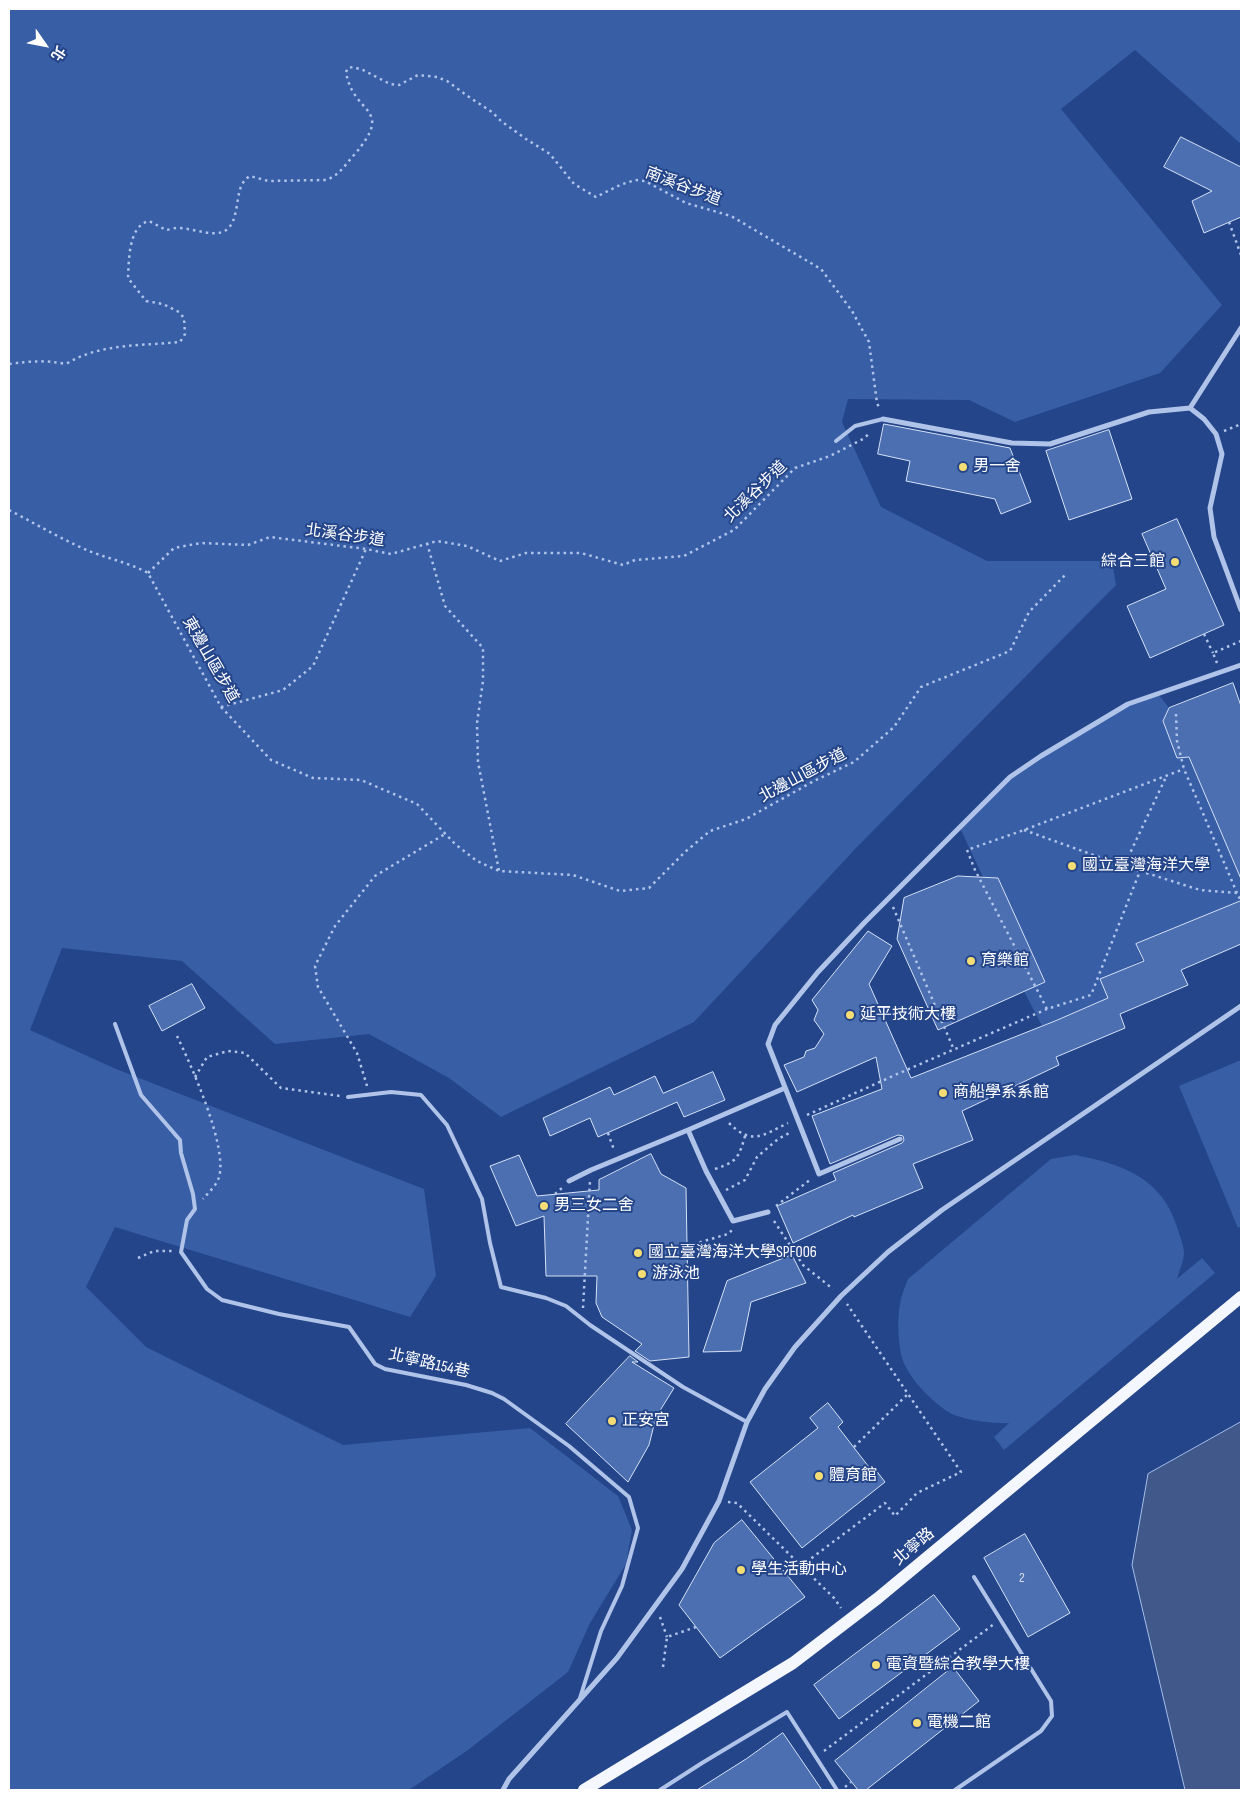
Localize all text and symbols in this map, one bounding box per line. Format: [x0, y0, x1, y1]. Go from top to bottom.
north arrow [20, 20, 70, 70]
text: 北 [47, 43, 69, 64]
street label: 南溪谷步道 [642, 164, 724, 210]
street label: 北溪谷步道 [721, 457, 791, 527]
place label: 男一舍 [973, 457, 1021, 477]
marker: 男一舍 [957, 461, 969, 473]
street label: 北溪谷步道 [304, 521, 386, 551]
place label: 綜合三館 [1101, 552, 1165, 572]
marker: 綜合三館 [1169, 556, 1181, 568]
street label: 東邊山區步道 [178, 614, 242, 706]
street label: 北邊山區步道 [756, 745, 850, 807]
place label: 國立臺灣海洋大學 [1082, 856, 1210, 876]
marker: 國立臺灣海洋大學 [1066, 860, 1078, 872]
place label: 育樂館 [981, 951, 1029, 971]
marker: 育樂館 [965, 955, 977, 967]
place label: 延平技術大樓 [860, 1005, 956, 1025]
marker: 延平技術大樓 [844, 1009, 856, 1021]
place label: 商船學系系館 [953, 1083, 1049, 1103]
marker: 商船學系系館 [937, 1087, 949, 1099]
place label: 男三女二舍 [554, 1196, 634, 1216]
marker: 男三女二舍 [538, 1200, 550, 1212]
place label: 國立臺灣海洋大學SPF006 [648, 1243, 817, 1263]
marker: 國立臺灣海洋大學SPF006 [632, 1247, 644, 1259]
place label: 游泳池 [652, 1264, 700, 1284]
marker: 游泳池 [636, 1268, 648, 1280]
street label: 北寧路154巷 [387, 1345, 471, 1383]
place label: 正安宮 [622, 1411, 670, 1431]
marker: 正安宮 [606, 1415, 618, 1427]
place label: 體育館 [829, 1466, 877, 1486]
marker: 體育館 [813, 1470, 825, 1482]
street label: 北寧路 [889, 1524, 939, 1570]
place label: 學生活動中心 [751, 1560, 847, 1580]
marker: 學生活動中心 [735, 1564, 747, 1576]
house number: 2 [1019, 1570, 1025, 1586]
place label: 電資暨綜合教學大樓 [886, 1655, 1030, 1675]
marker: 電資暨綜合教學大樓 [870, 1659, 882, 1671]
place label: 電機二館 [927, 1713, 991, 1733]
marker: 電機二館 [911, 1717, 923, 1729]

